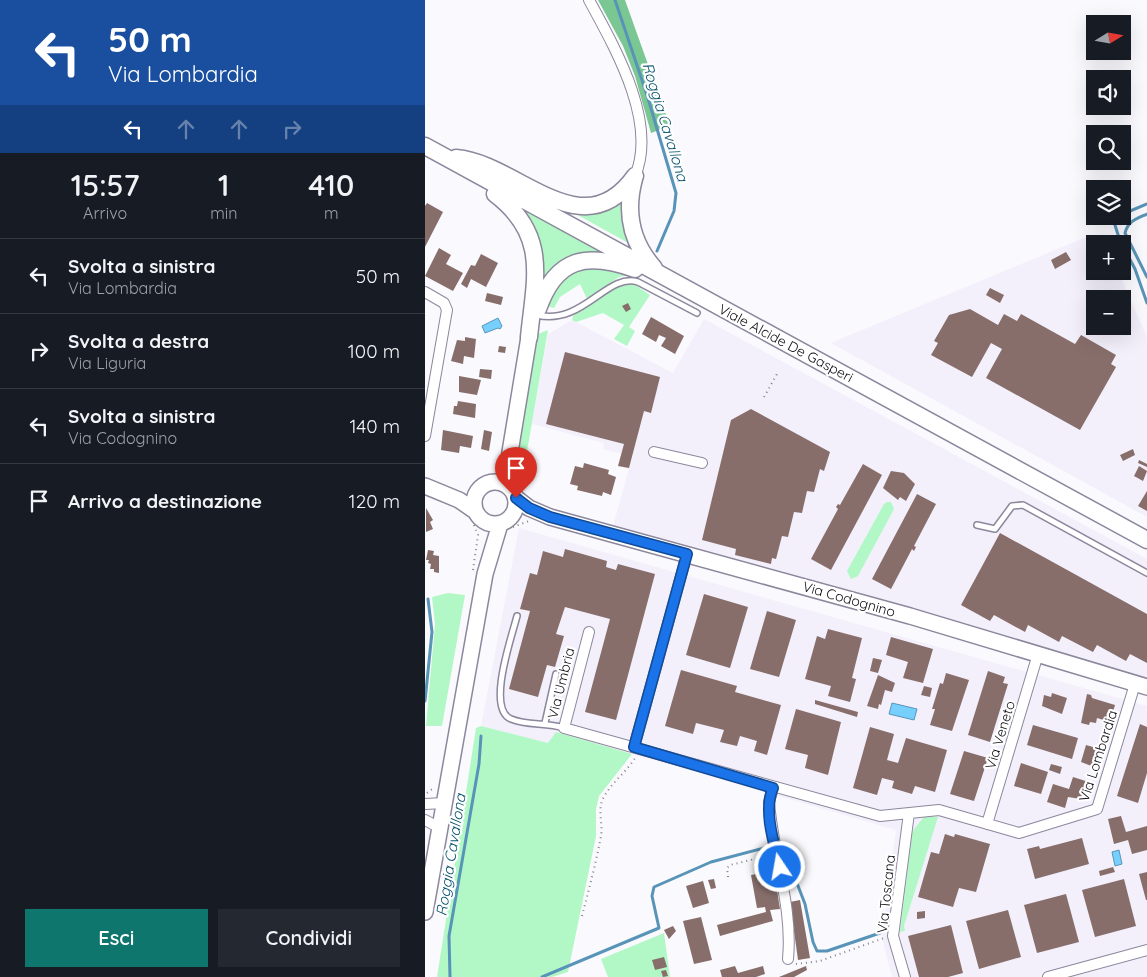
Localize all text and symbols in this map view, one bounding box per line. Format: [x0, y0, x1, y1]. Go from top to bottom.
north arrow [1086, 15, 1131, 60]
map controls [1086, 15, 1131, 335]
text: 50 m [108, 17, 192, 61]
icon: left [25, 20, 90, 85]
text: Via Lombardia [108, 60, 258, 88]
water label: Roggia Cavallona [638, 60, 693, 185]
button: sound [1086, 70, 1131, 115]
icon: left [119, 115, 147, 143]
icon: ahead [172, 115, 200, 143]
icon: ahead [225, 115, 253, 143]
icon: right [278, 115, 306, 143]
button: search [1086, 125, 1131, 170]
text: 15:57 [71, 166, 140, 204]
text: 1 [218, 166, 230, 204]
text: 410 [308, 166, 354, 204]
button: layers [1086, 180, 1131, 225]
text: Arrivo [83, 203, 127, 223]
text: min [210, 203, 238, 223]
text: m [324, 203, 339, 223]
button: + [1086, 235, 1131, 280]
text: Svolta a sinistra [68, 254, 215, 278]
icon: left [25, 262, 53, 290]
text: 50 m [356, 264, 400, 288]
text: Via Lombardia [68, 278, 177, 298]
button: − [1086, 290, 1131, 335]
street label: Viale Alcide De Gasperi [716, 300, 856, 386]
text: Svolta a destra [68, 329, 209, 353]
icon: right [25, 337, 53, 365]
text: 100 m [348, 339, 400, 363]
text: Via Liguria [68, 353, 146, 373]
text: Svolta a sinistra [68, 404, 215, 428]
icon: left [25, 412, 53, 440]
text: 140 m [349, 414, 400, 438]
text: Via Codognino [68, 428, 177, 448]
pin [495, 447, 537, 498]
icon: arrive [502, 454, 530, 482]
icon: arrive [25, 487, 53, 515]
text: Arrivo a destinazione [68, 489, 262, 513]
text: 120 m [349, 489, 400, 513]
street label: Via Codognino [801, 577, 897, 621]
street label: Via Umbria [543, 646, 579, 720]
street label: Via Veneto [981, 699, 1019, 771]
street label: Via Lombardia [1075, 708, 1121, 804]
water label: Roggia Cavallona [431, 792, 470, 917]
position arrow [753, 840, 805, 892]
street label: Via Toscana [873, 854, 899, 934]
button: Esci [25, 909, 208, 967]
button: Condividi [218, 909, 400, 967]

